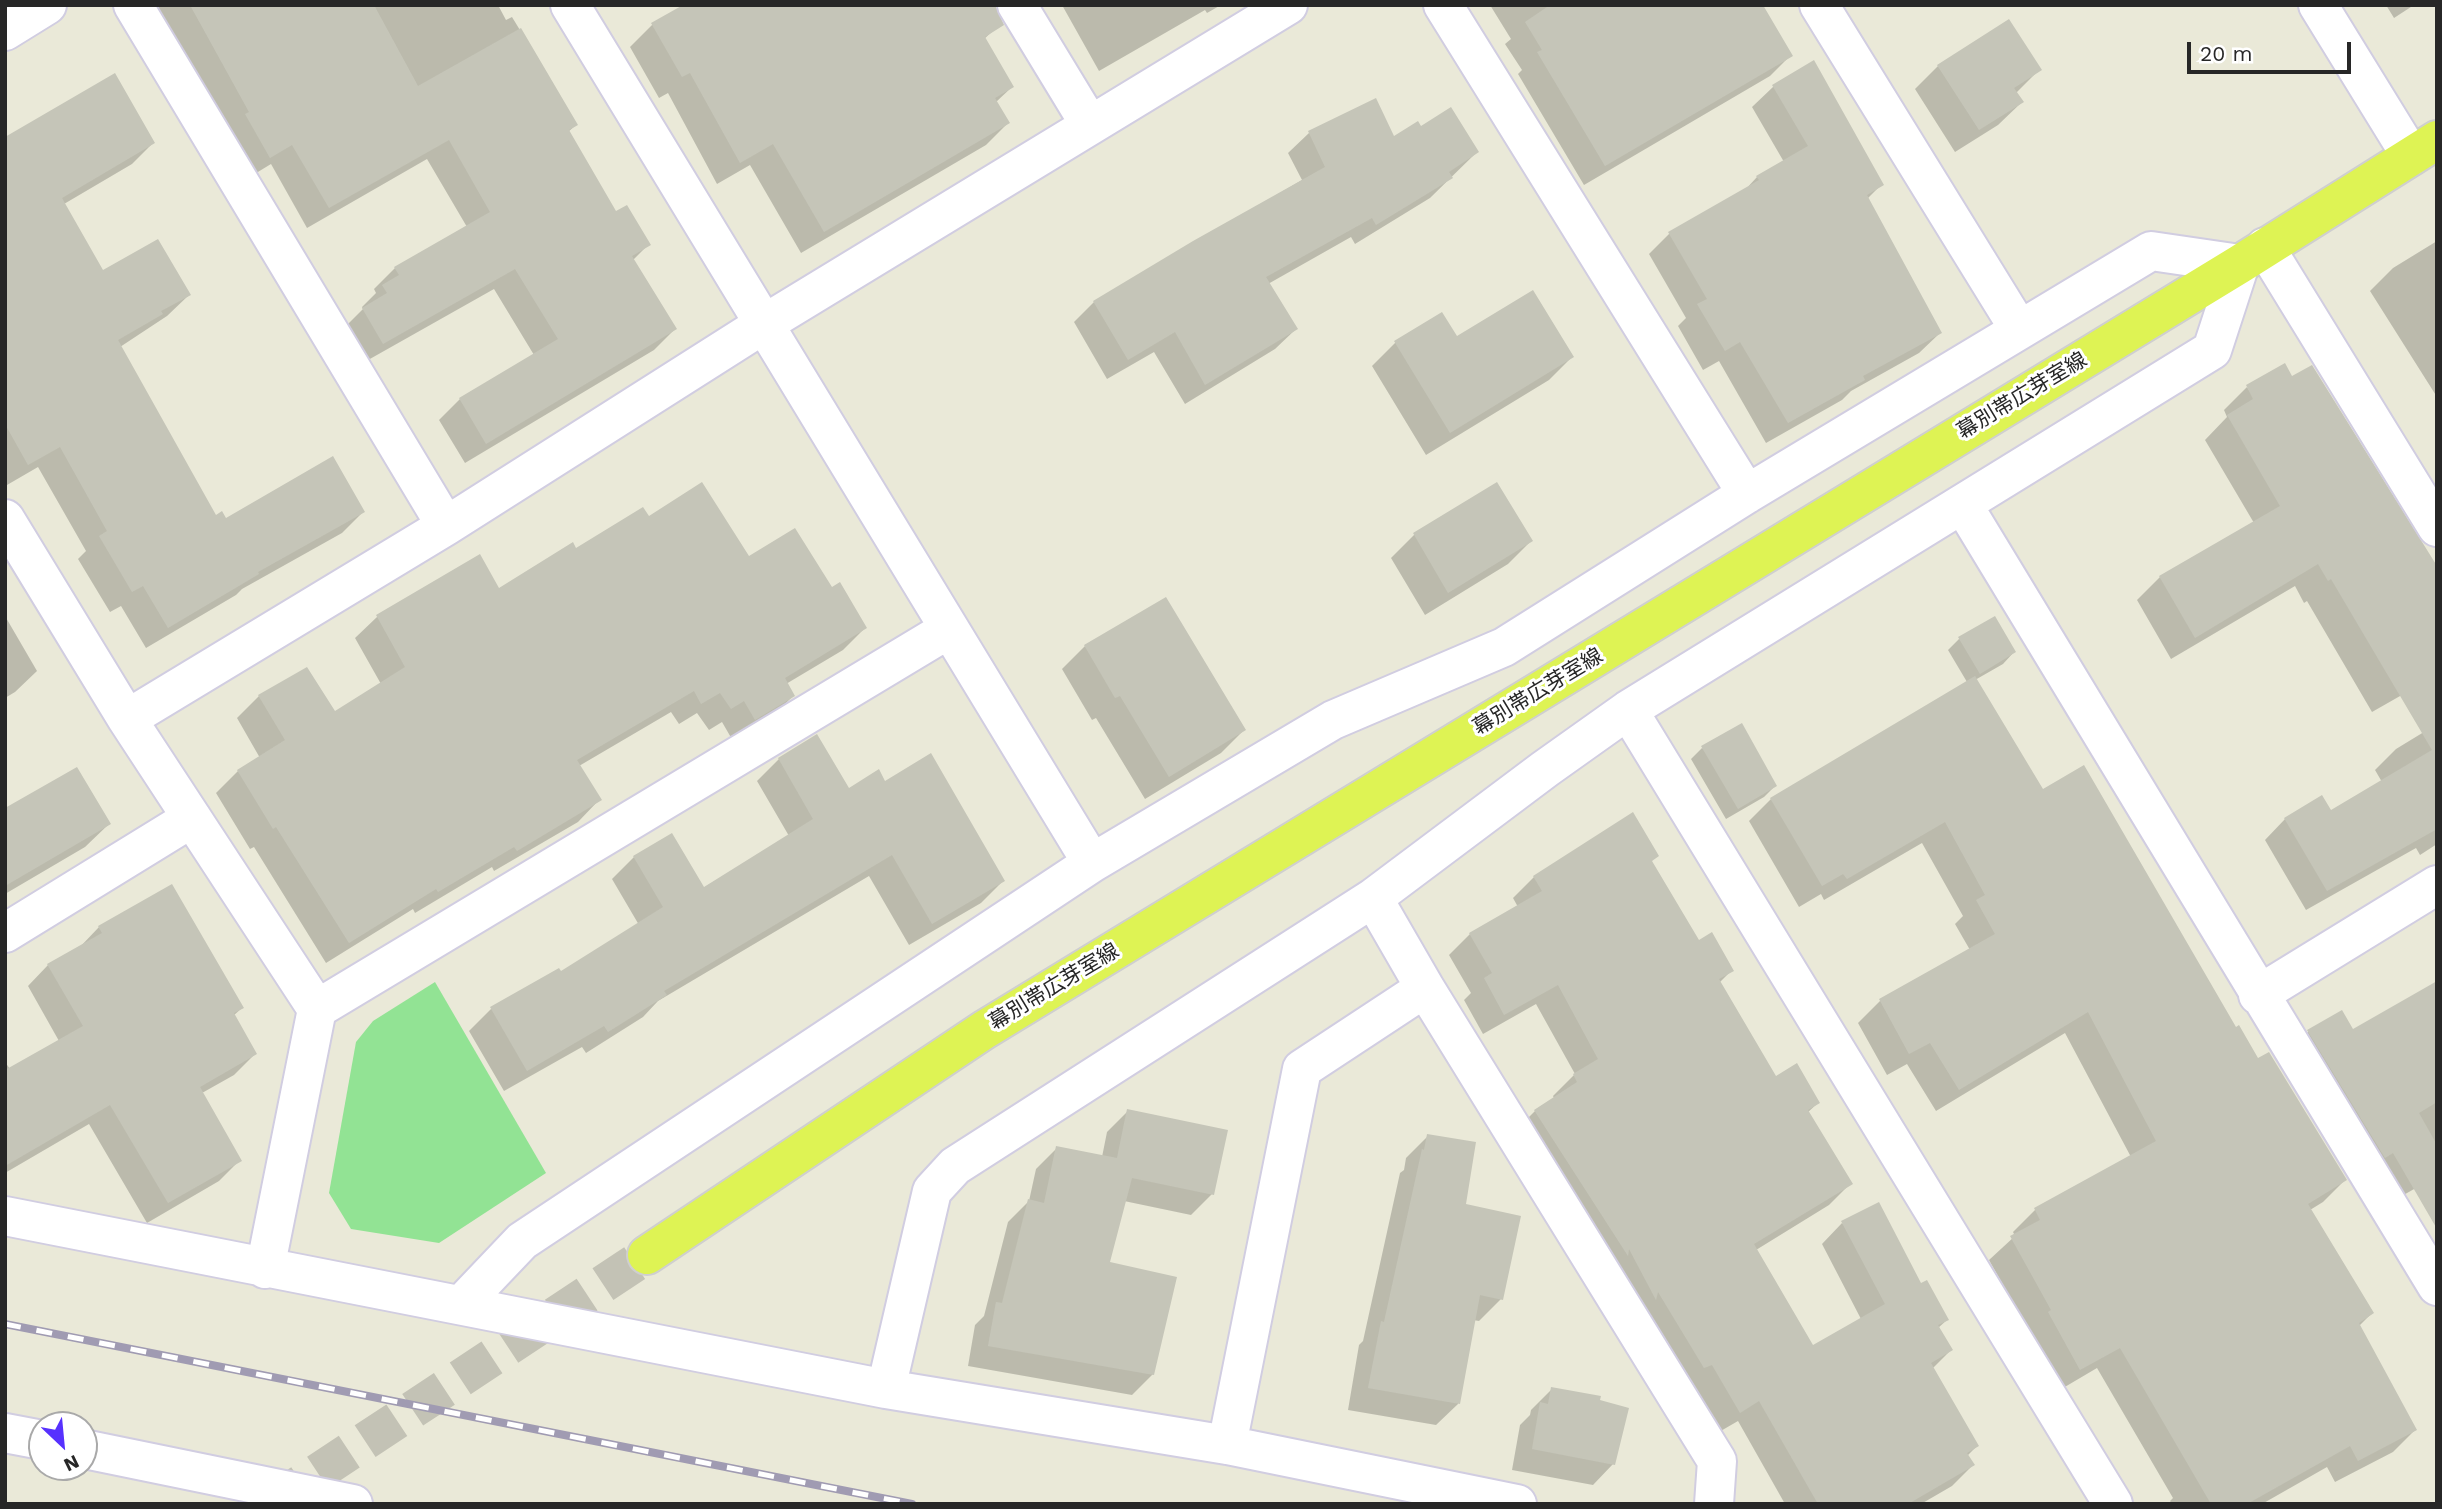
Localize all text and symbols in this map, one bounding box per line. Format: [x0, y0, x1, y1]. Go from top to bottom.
scale bar [2190, 28, 2354, 72]
text: 20 m [2200, 41, 2252, 66]
street label: 幕別帯広芽室線 [1953, 347, 2091, 445]
street label: 幕別帯広芽室線 [1469, 643, 1607, 741]
street label: 幕別帯広芽室線 [985, 938, 1123, 1036]
north arrow [28, 1411, 98, 1481]
text: N [60, 1450, 83, 1477]

